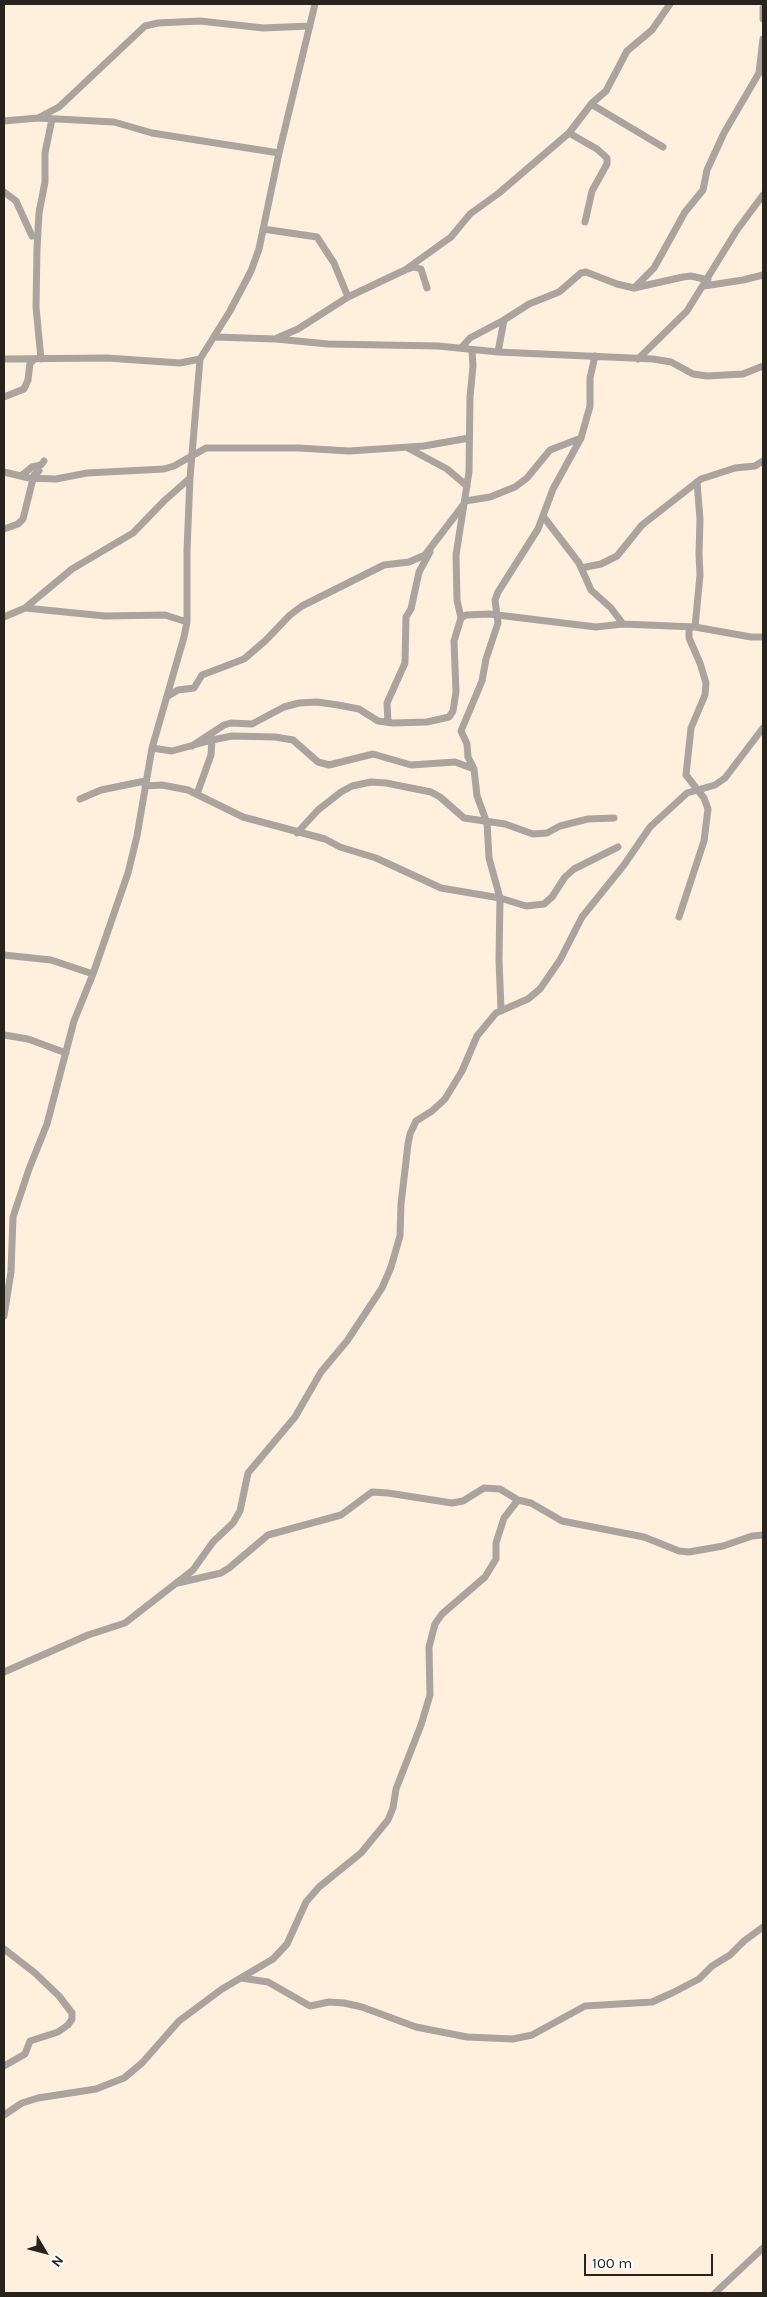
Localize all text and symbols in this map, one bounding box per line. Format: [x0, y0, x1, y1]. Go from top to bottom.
north arrow [20, 2227, 70, 2277]
scale bar [587, 2244, 716, 2276]
text: N [48, 2252, 67, 2270]
text: 100 m [592, 2254, 632, 2272]

